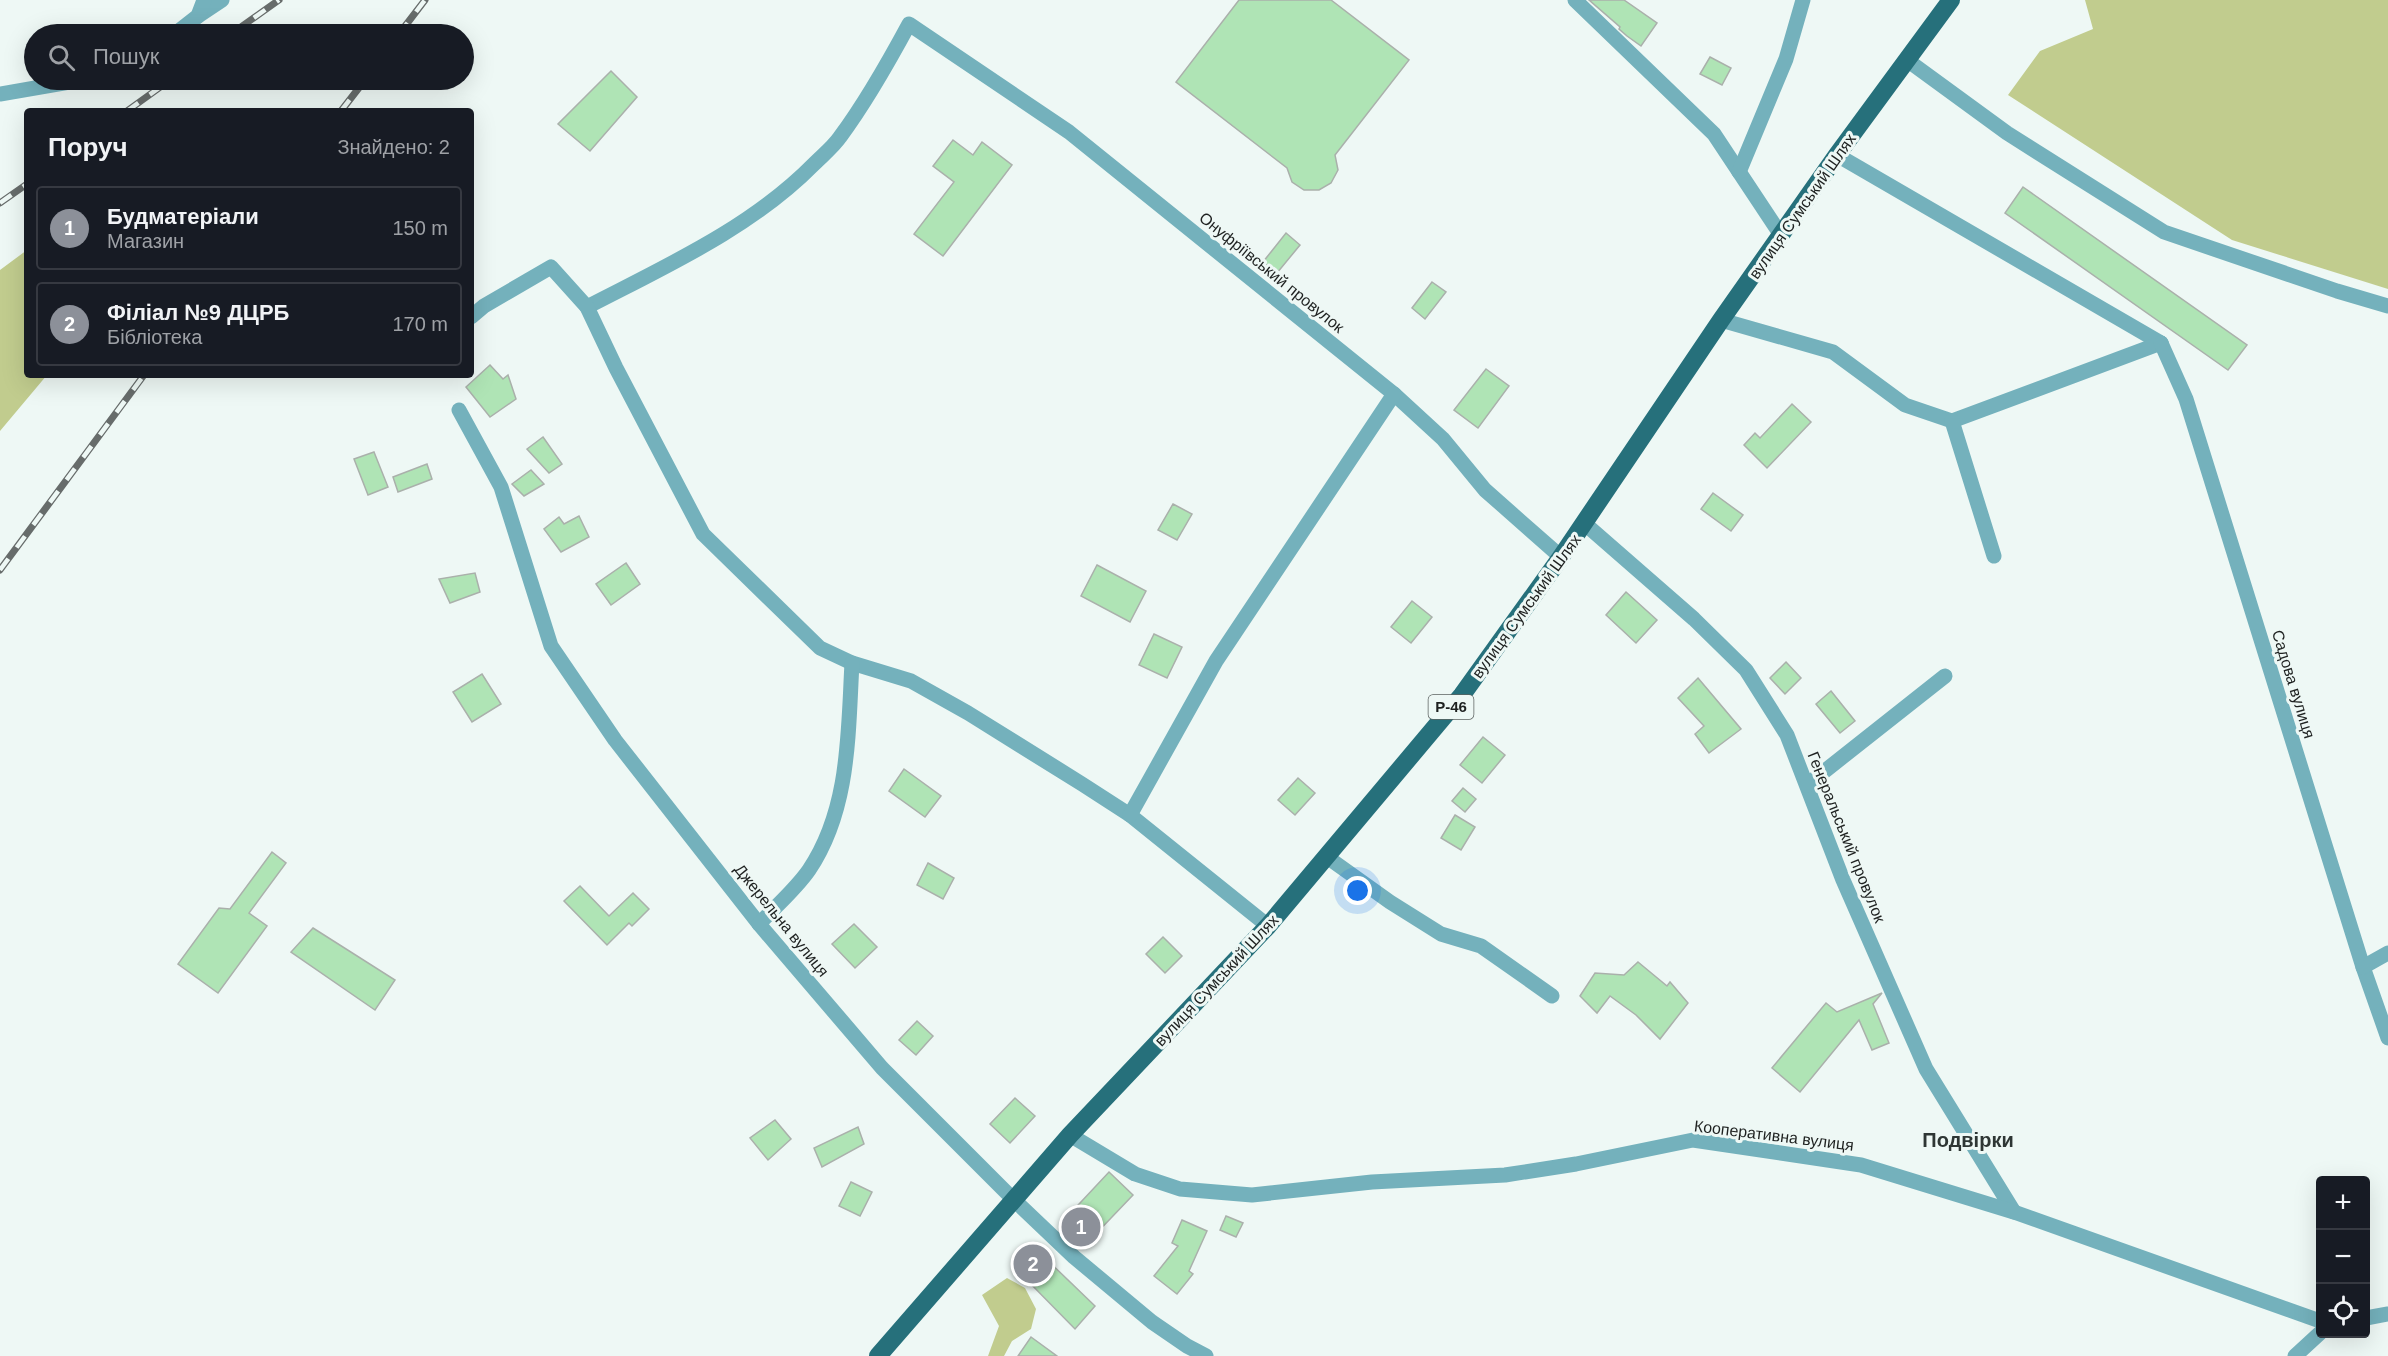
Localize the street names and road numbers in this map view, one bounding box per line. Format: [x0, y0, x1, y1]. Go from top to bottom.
street label: вулиця Сумський Шлях [1746, 131, 1859, 282]
street label: Онуфріївський провулок [1196, 209, 1348, 337]
street label: вулиця Сумський Шлях [1469, 531, 1584, 681]
street label: Садова вулиця [2269, 628, 2318, 740]
road number: Р-46 [1428, 695, 1474, 719]
street label: Генеральський провулок [1804, 749, 1889, 926]
street label: Джерельна вулиця [731, 861, 832, 980]
street label: вулиця Сумський Шлях [1151, 911, 1282, 1049]
street label: Кооперативна вулиця [1693, 1117, 1855, 1154]

